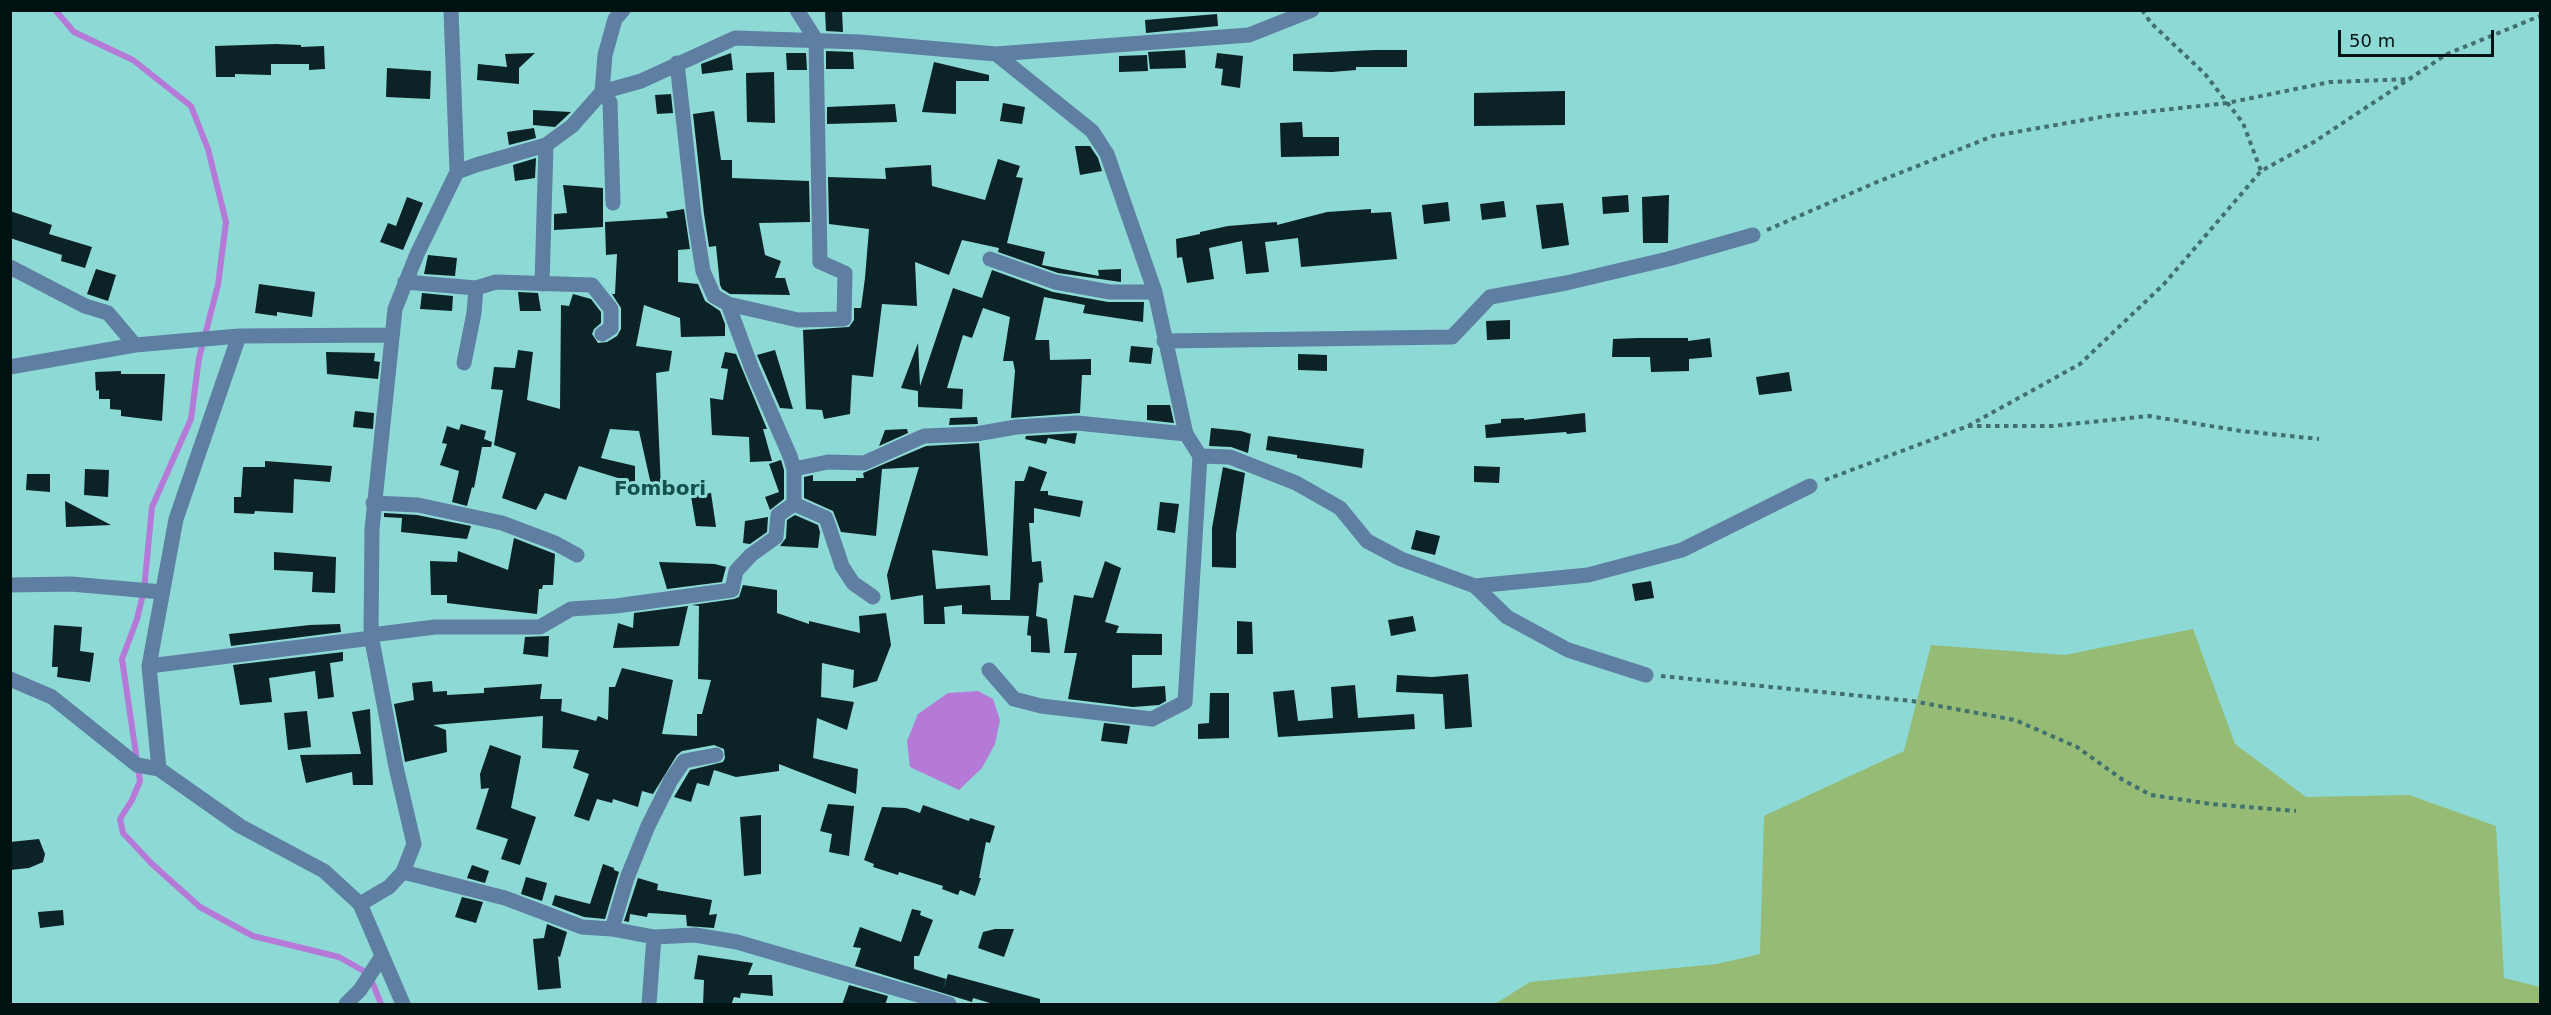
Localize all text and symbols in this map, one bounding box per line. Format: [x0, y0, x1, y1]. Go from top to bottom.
scale bar [2341, 18, 2497, 56]
text: 50 m [2349, 30, 2395, 51]
district label: Fombori [614, 478, 706, 502]

